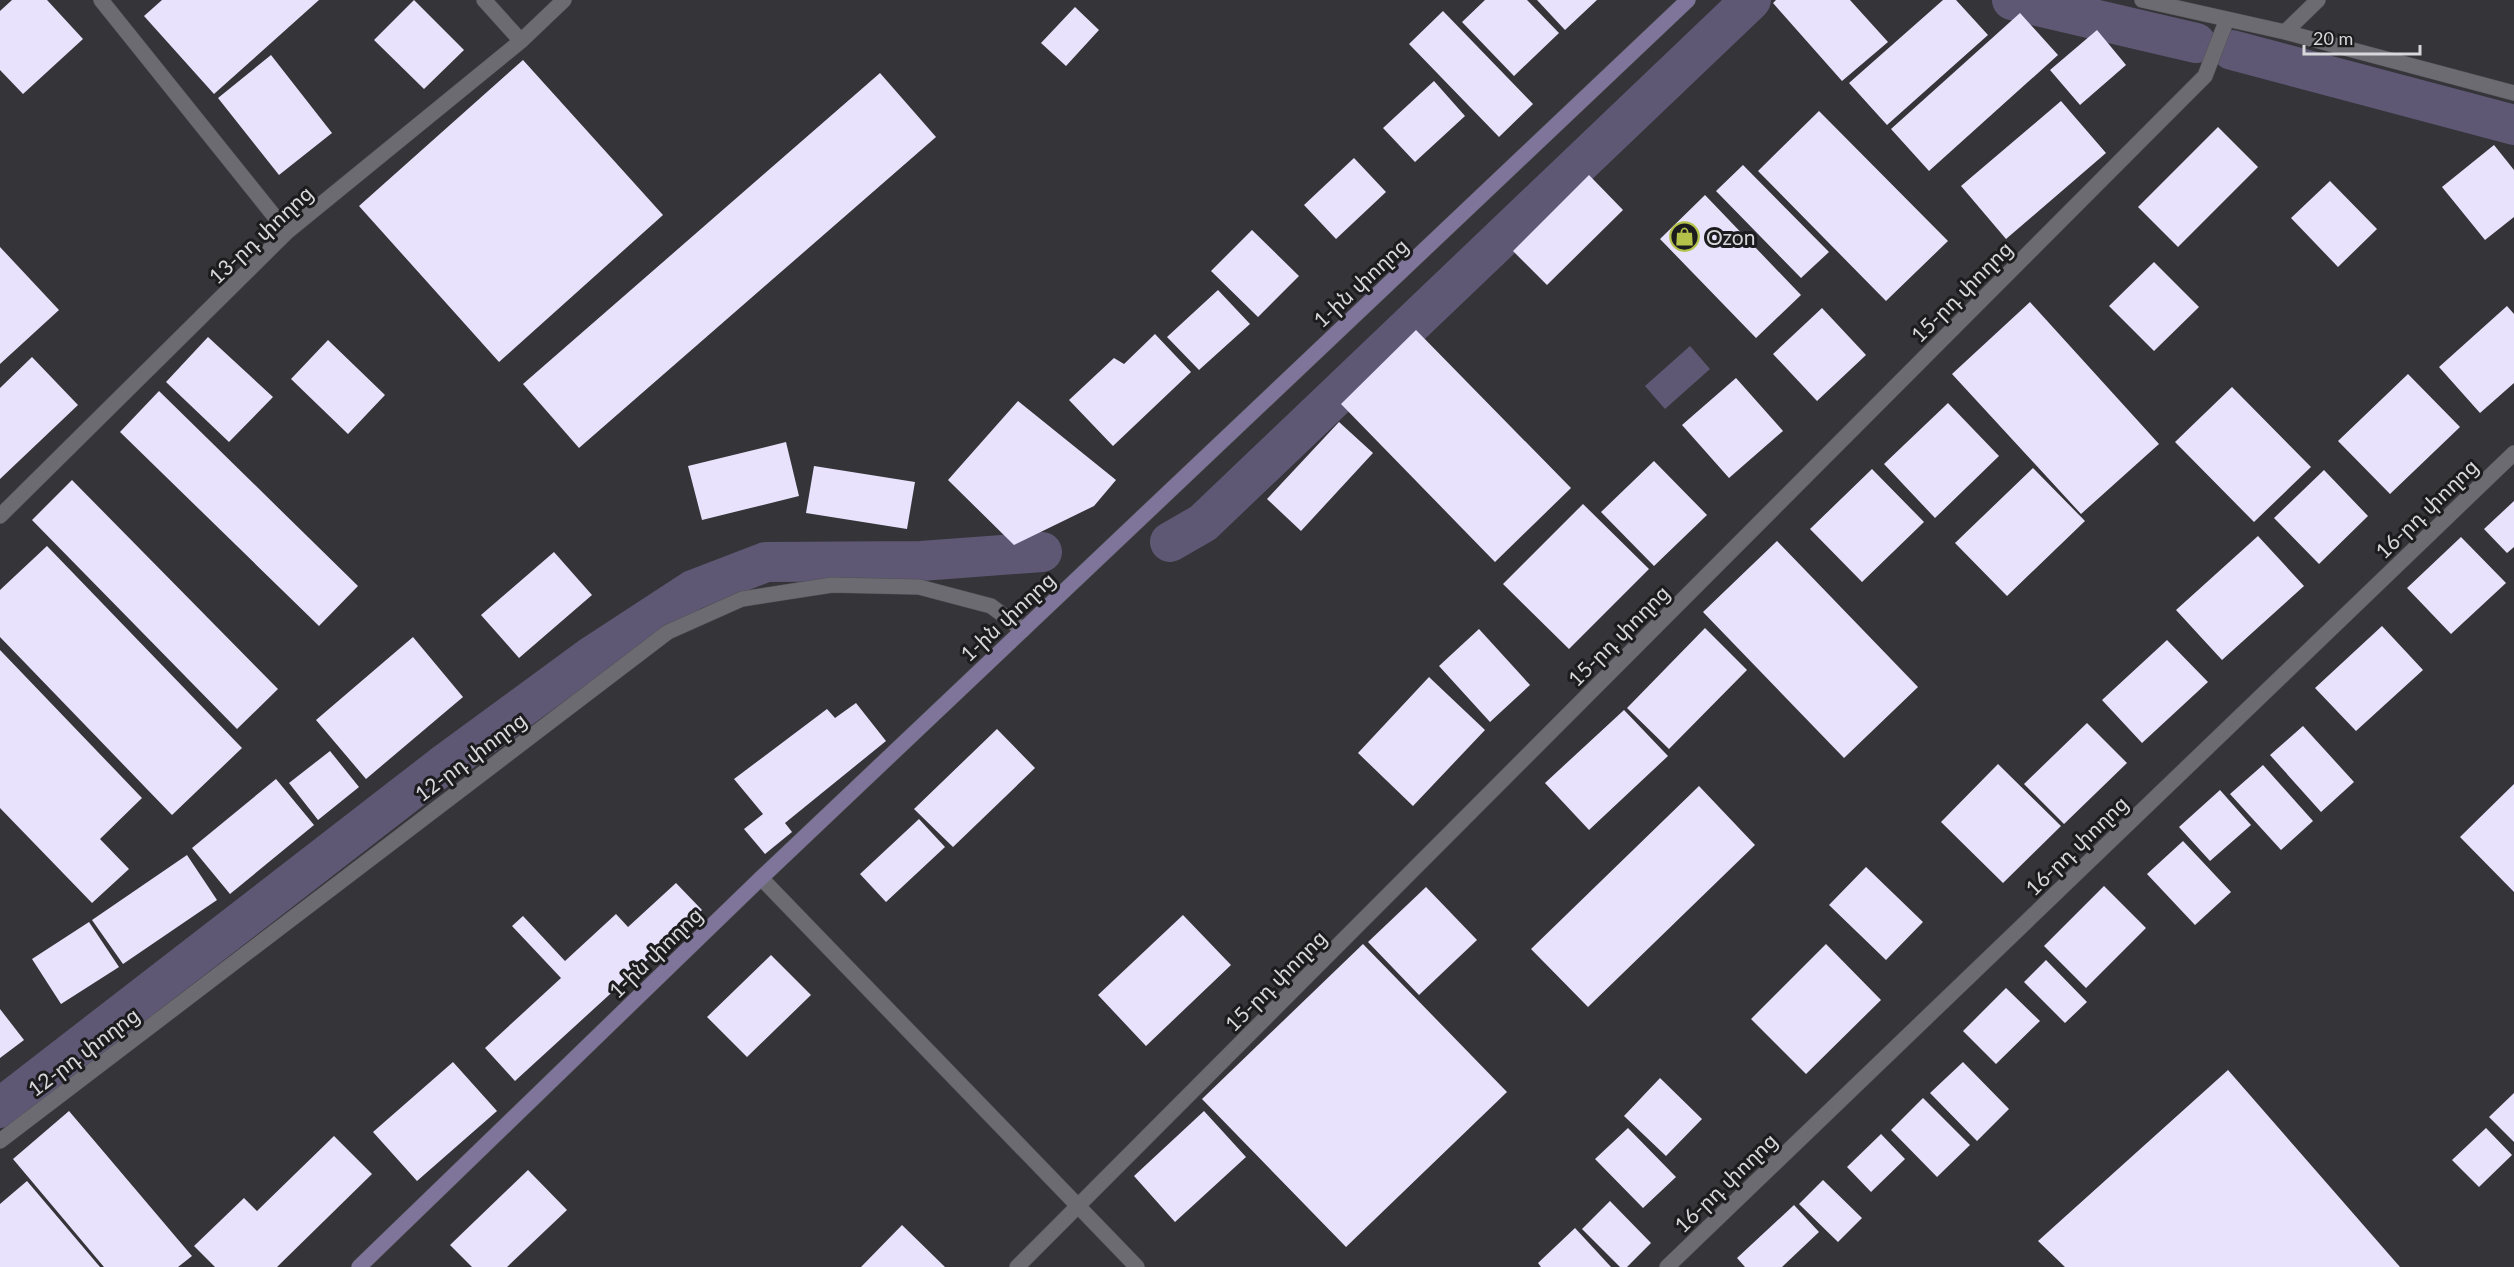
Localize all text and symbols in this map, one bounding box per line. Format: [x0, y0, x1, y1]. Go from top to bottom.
scale bar [2304, 18, 2420, 56]
text: 20 m [2313, 27, 2353, 49]
street label: 13-րդ փողոց [203, 180, 318, 289]
shop icon: Ozon [1669, 220, 1701, 252]
place label: Ozon [1706, 224, 1756, 249]
street label: 1-ին փողոց [1308, 232, 1413, 333]
street label: 15-րդ փողոց [1905, 235, 2017, 347]
street label: 16-րդ փողոց [2370, 453, 2483, 564]
street label: 1-ին փողոց [955, 566, 1060, 667]
street label: 15-րդ փողոց [1562, 579, 1674, 691]
street label: 12-րդ փողոց [409, 706, 531, 807]
street label: 16-րդ փողոց [2020, 790, 2133, 901]
street label: 1-ին փողոց [603, 901, 707, 1003]
street label: 15-րդ փողոց [1219, 924, 1331, 1036]
street label: 12-րդ փողոց [22, 1001, 144, 1102]
street label: 16-րդ փողոց [1669, 1127, 1782, 1238]

